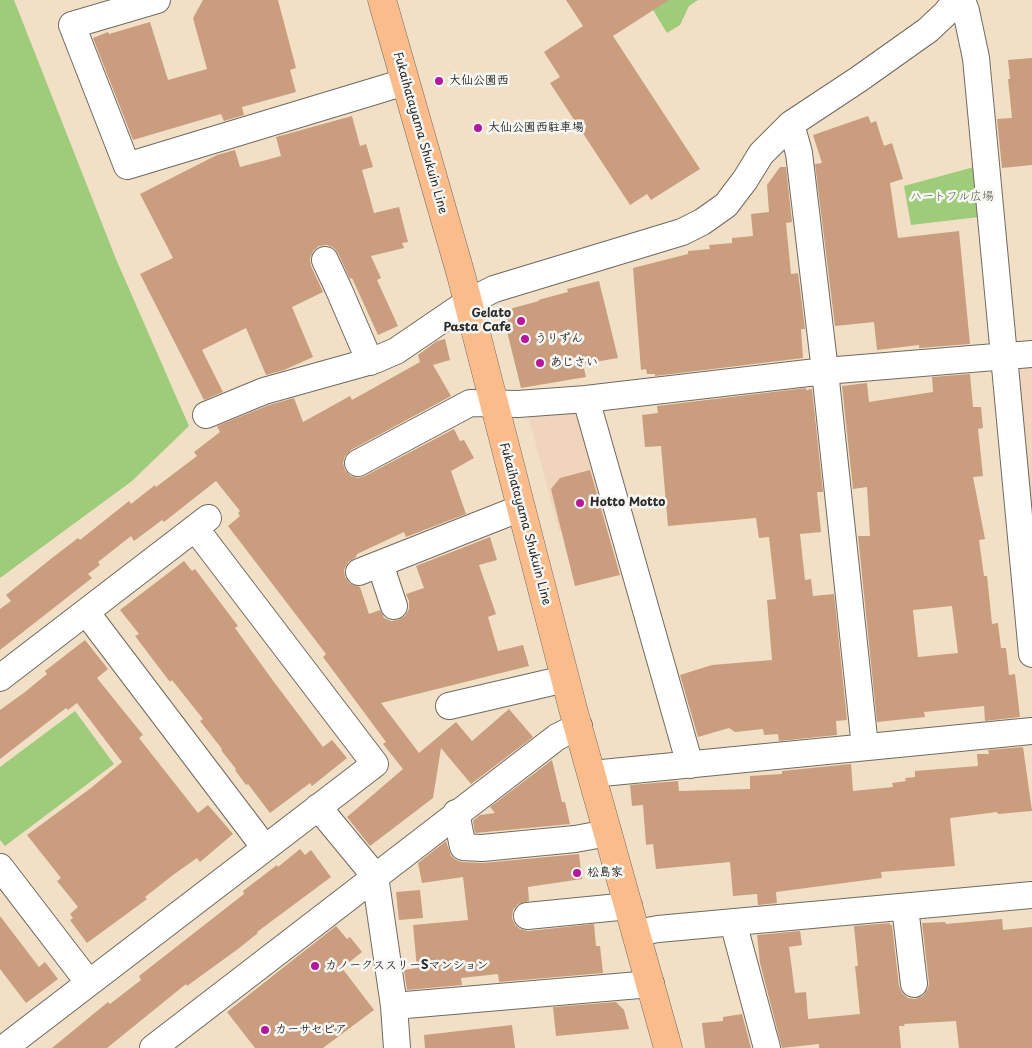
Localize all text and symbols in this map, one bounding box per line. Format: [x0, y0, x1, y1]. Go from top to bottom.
street label: Fukaihatayama Shukuin Line [390, 50, 450, 216]
place label: 大仙公園西 [449, 74, 509, 88]
marker: 大仙公園西 [433, 75, 445, 87]
place label: 大仙公園西駐車場 [488, 121, 584, 135]
marker: 大仙公園西駐車場 [472, 122, 484, 134]
park label: ハートフル広場 [910, 190, 994, 204]
place label: Gelato Pasta Cafe [443, 307, 511, 335]
marker: Gelato Pasta Cafe [515, 315, 527, 327]
place label: うりずん [535, 332, 583, 346]
marker: うりずん [519, 333, 531, 345]
place label: あじさい [550, 356, 598, 370]
marker: あじさい [534, 357, 546, 369]
street label: Fukaihatayama Shukuin Line [496, 441, 554, 607]
place label: Hotto Motto [590, 496, 665, 510]
marker: Hotto Motto [574, 497, 586, 509]
place label: 松島家 [587, 866, 623, 880]
marker: 松島家 [571, 867, 583, 879]
place label: カノークススリーSマンション [325, 959, 488, 973]
marker: カノークススリーSマンション [309, 960, 321, 972]
place label: カーサセピア [275, 1023, 347, 1037]
marker: カーサセピア [259, 1024, 271, 1036]

